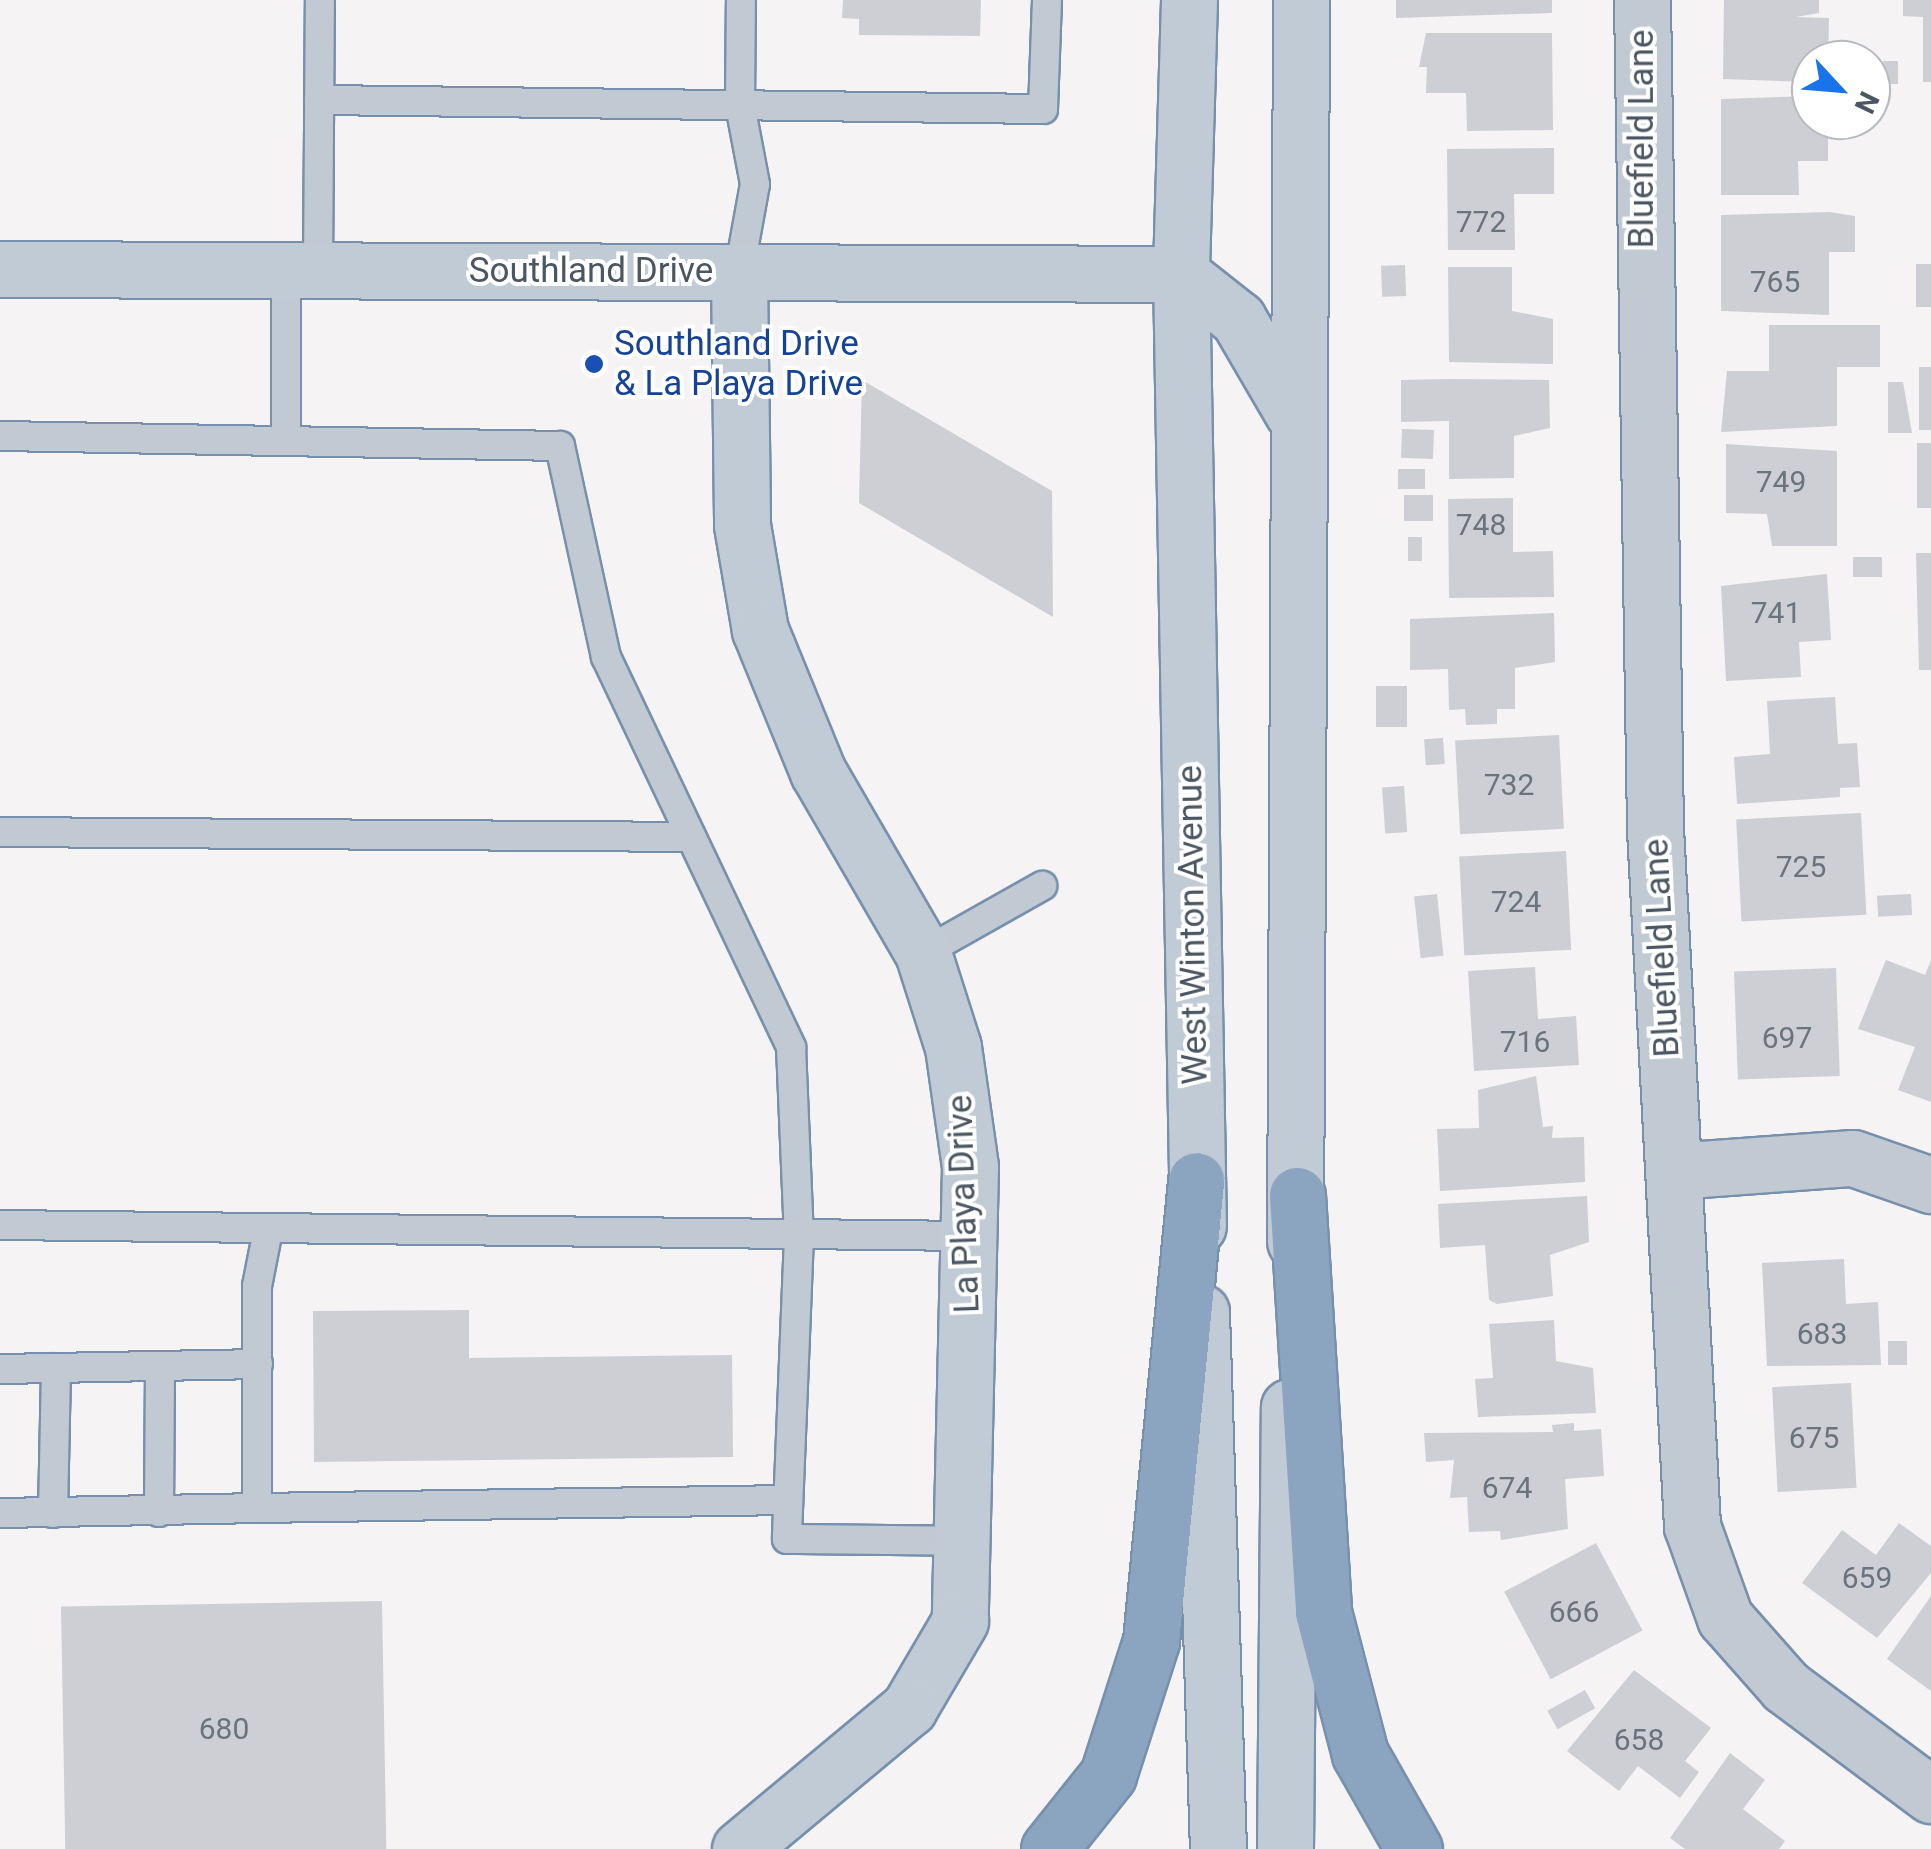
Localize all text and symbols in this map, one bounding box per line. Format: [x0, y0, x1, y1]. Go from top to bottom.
street label: Bluefield Lane [1621, 30, 1663, 248]
north arrow [1791, 40, 1891, 140]
text: N [1847, 86, 1886, 119]
house number: 772 [1456, 204, 1506, 240]
street label: Southland Drive [469, 250, 713, 292]
house number: 765 [1750, 264, 1800, 300]
place label: Southland Drive & La Playa Drive [614, 323, 863, 405]
marker: Southland Drive & La Playa Drive [583, 353, 605, 375]
house number: 749 [1756, 464, 1806, 500]
house number: 748 [1456, 507, 1506, 543]
house number: 741 [1751, 595, 1801, 631]
street label: West Winton Avenue [1169, 765, 1217, 1085]
house number: 732 [1484, 767, 1534, 803]
street label: Bluefield Lane [1635, 838, 1689, 1058]
house number: 725 [1776, 849, 1826, 885]
house number: 724 [1491, 884, 1541, 920]
house number: 697 [1762, 1020, 1812, 1056]
house number: 716 [1500, 1024, 1550, 1060]
street label: La Playa Drive [939, 1094, 989, 1314]
house number: 683 [1797, 1316, 1847, 1352]
house number: 675 [1789, 1420, 1839, 1456]
house number: 674 [1482, 1470, 1532, 1506]
house number: 659 [1842, 1560, 1892, 1596]
house number: 666 [1549, 1594, 1599, 1630]
house number: 680 [199, 1711, 249, 1747]
house number: 658 [1614, 1722, 1664, 1758]

